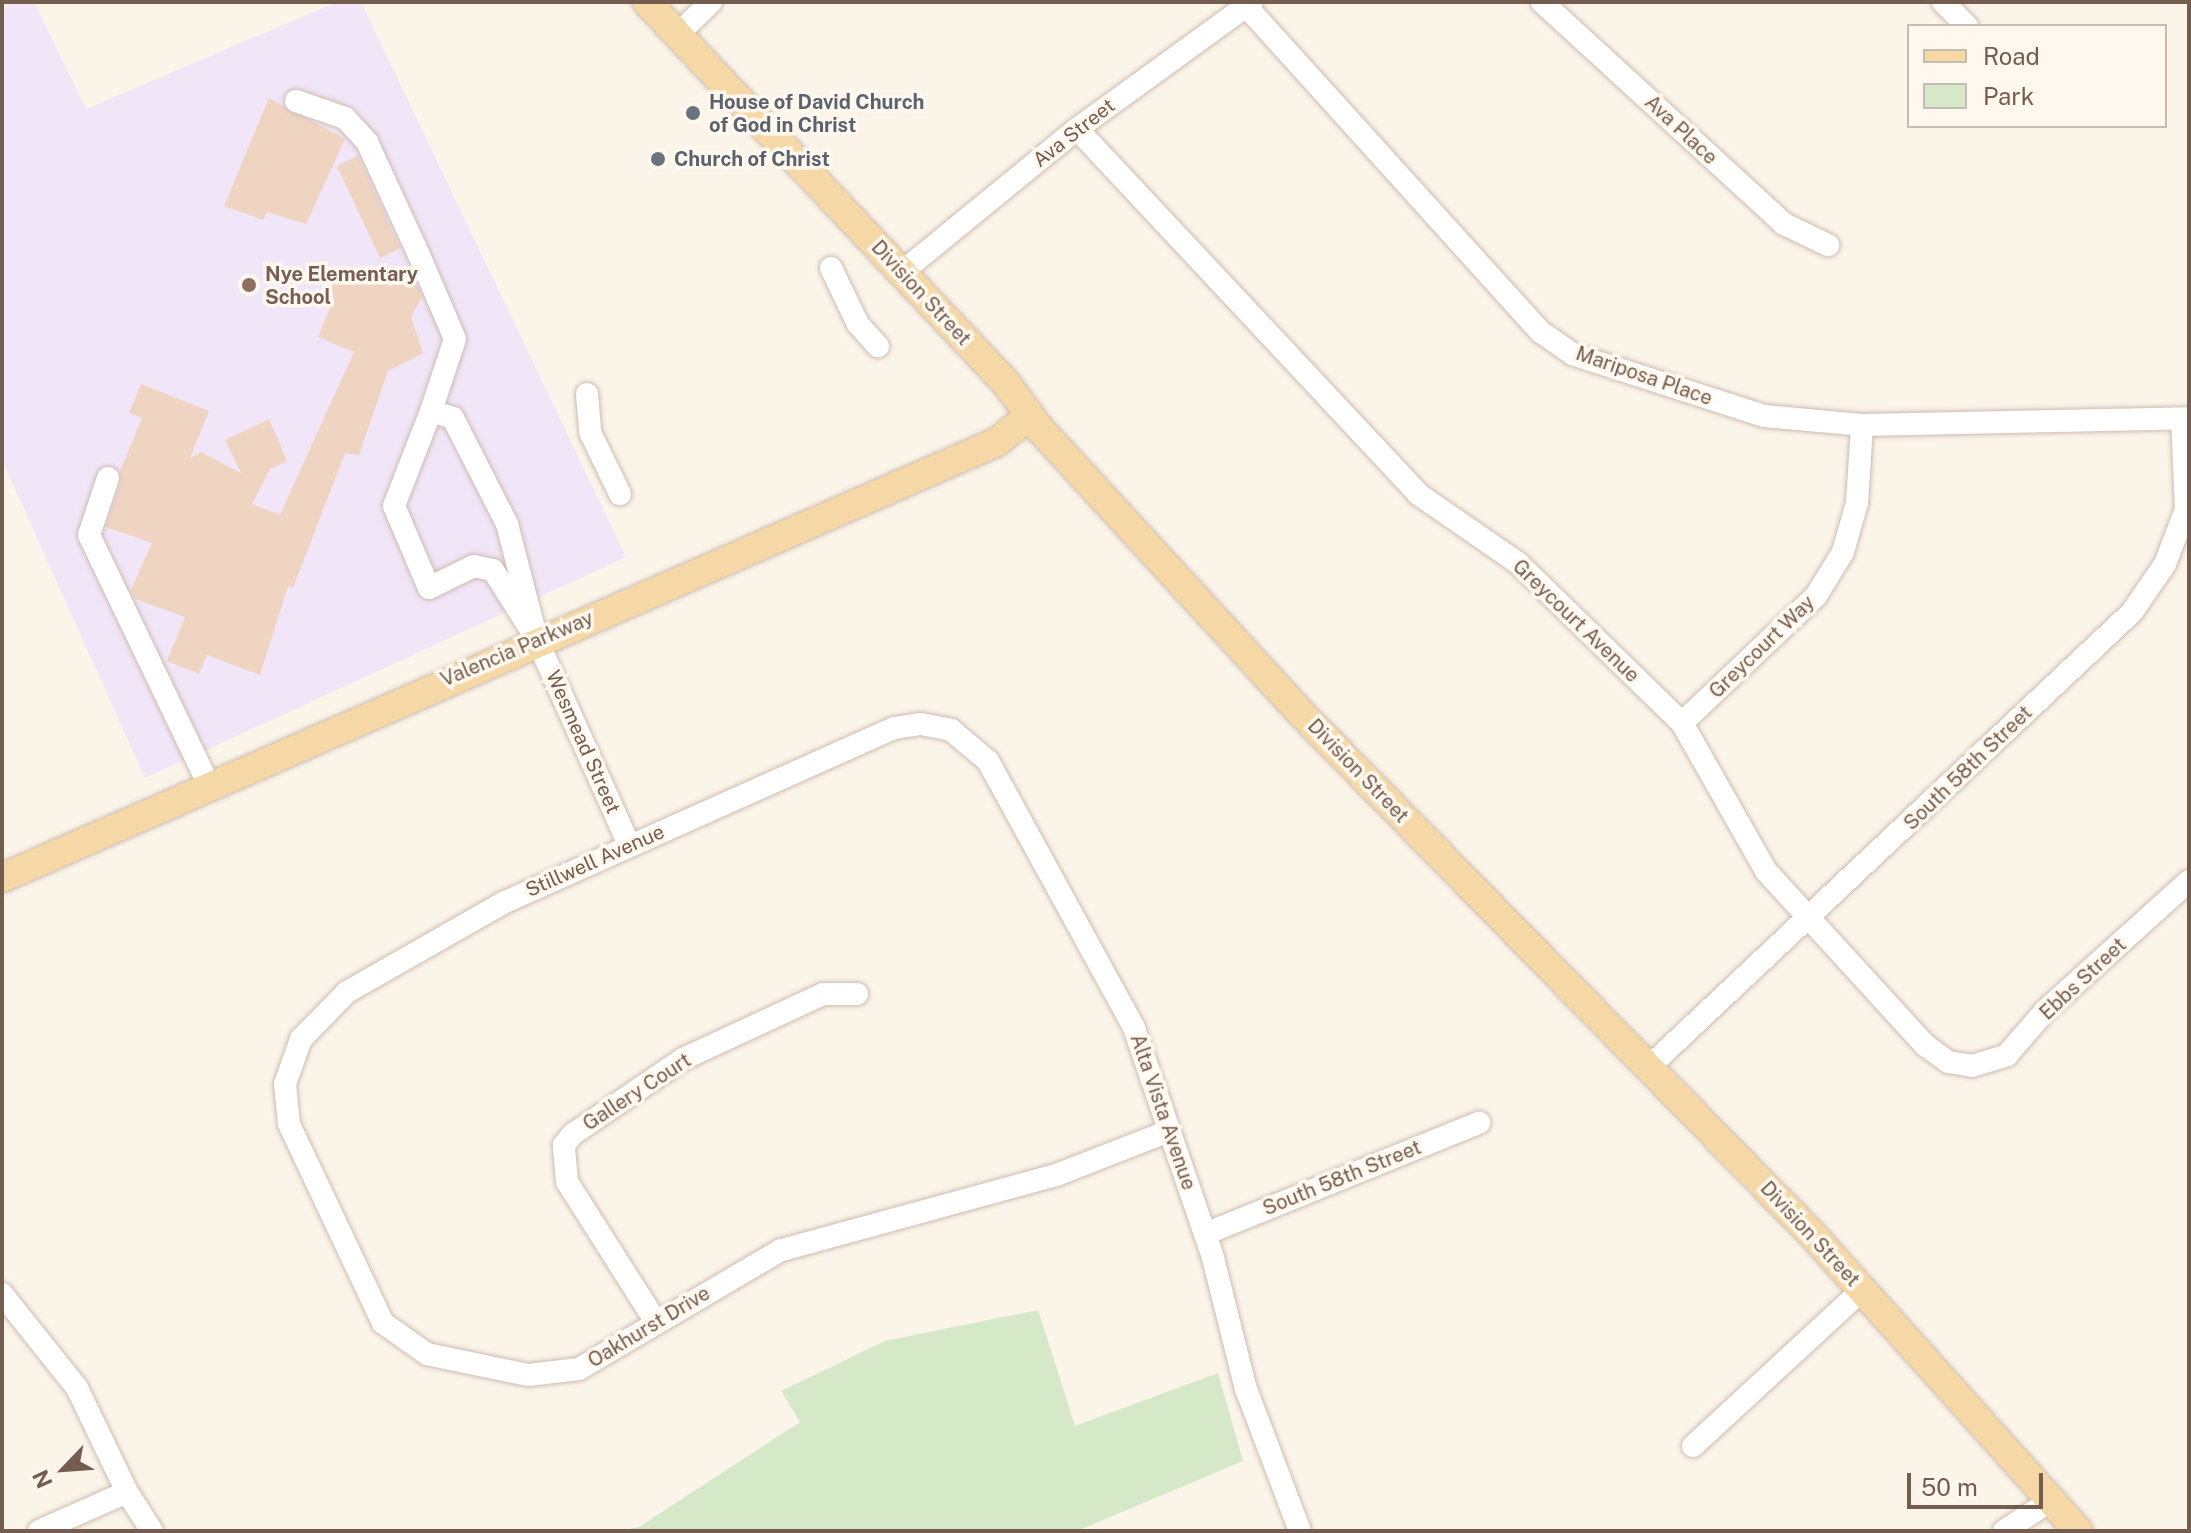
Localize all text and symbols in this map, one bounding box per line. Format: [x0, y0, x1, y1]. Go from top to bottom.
legend [1907, 24, 2167, 128]
text: Road [1983, 42, 2040, 70]
text: Park [1983, 82, 2034, 110]
place label: House of David Church of God in Christ [709, 90, 925, 137]
street label: Ava Place [1640, 90, 1722, 170]
street label: Ava Street [1028, 94, 1120, 172]
marker: House of David Church of God in Christ [684, 104, 702, 122]
place label: Church of Christ [674, 147, 830, 171]
marker: Church of Christ [649, 150, 667, 168]
street label: Division Street [866, 235, 976, 351]
place label: Nye Elementary School [265, 262, 418, 309]
marker: Nye Elementary School [240, 276, 258, 294]
street label: Mariposa Place [1573, 341, 1715, 411]
street label: Greycourt Avenue [1508, 554, 1644, 688]
street label: Greycourt Way [1704, 591, 1820, 703]
street label: Valencia Parkway [437, 606, 597, 692]
street label: Wesmead Street [541, 667, 625, 817]
street label: South 58th Street [1899, 701, 2037, 835]
street label: Division Street [1302, 714, 1414, 828]
street label: Stillwell Avenue [522, 820, 668, 902]
street label: Ebbs Street [2035, 933, 2131, 1025]
street label: Alta Vista Avenue [1125, 1031, 1201, 1193]
street label: Gallery Court [578, 1048, 696, 1136]
street label: South 58th Street [1259, 1135, 1425, 1221]
street label: Division Street [1755, 1176, 1865, 1292]
street label: Oakhurst Drive [584, 1281, 714, 1373]
north arrow [24, 1429, 104, 1509]
scale bar [1911, 1457, 2047, 1507]
text: N [27, 1466, 58, 1492]
text: 50 m [1921, 1473, 1978, 1501]

